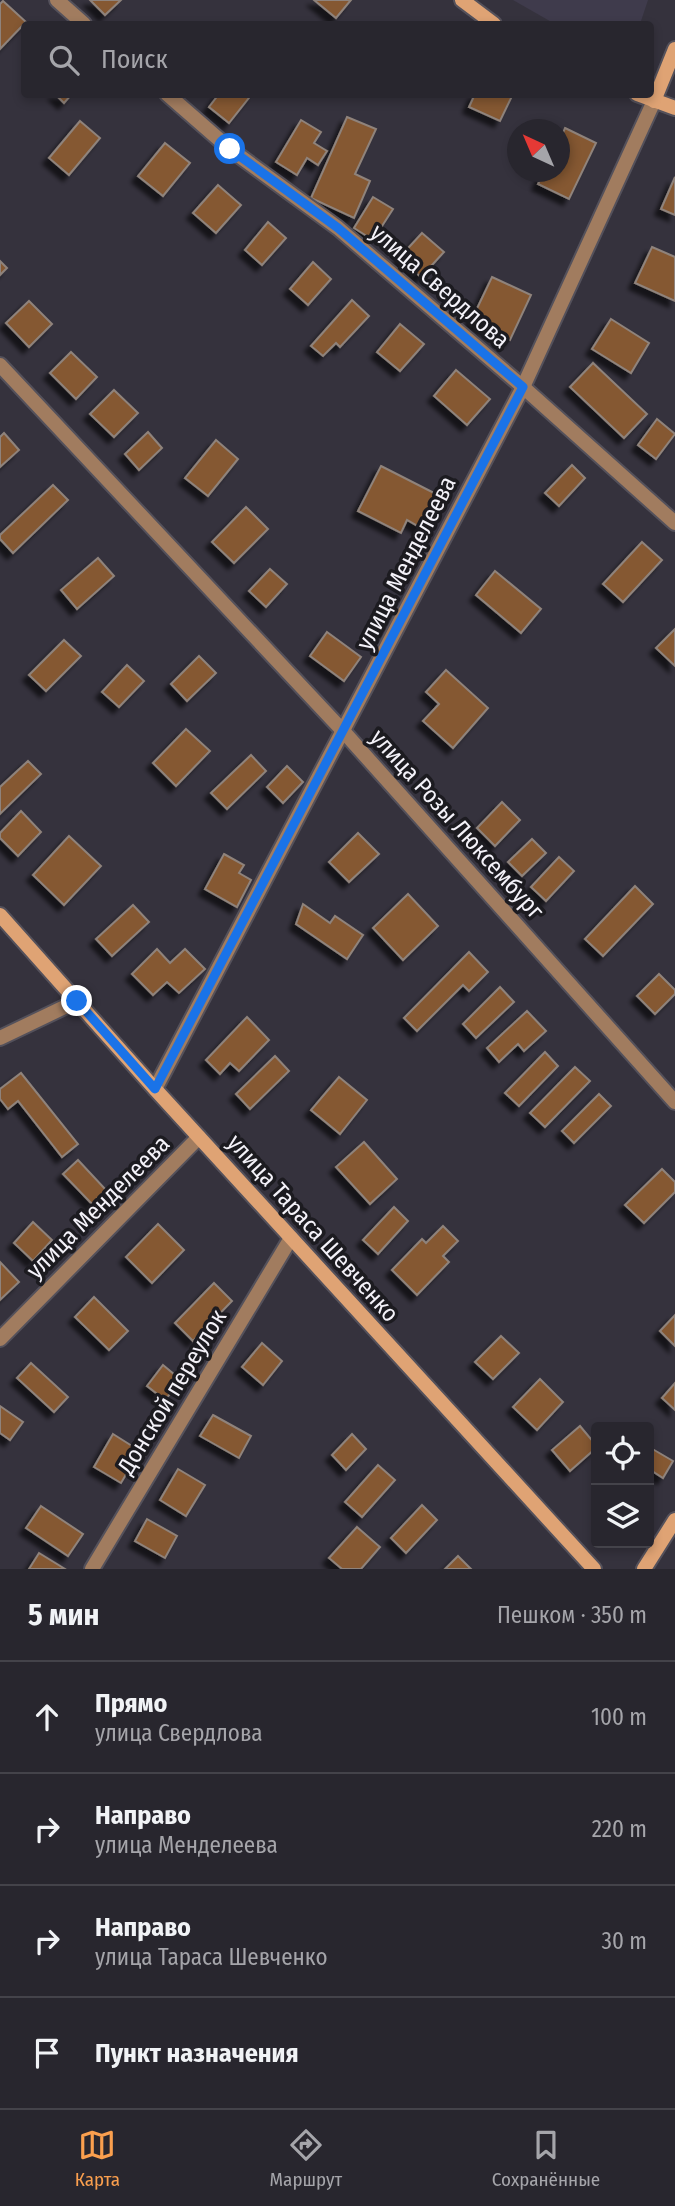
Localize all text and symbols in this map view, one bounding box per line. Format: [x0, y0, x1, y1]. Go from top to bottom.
search box [21, 21, 654, 98]
icon: search [45, 41, 83, 79]
text: Поиск [101, 44, 168, 75]
north arrow [507, 119, 570, 182]
route start [214, 133, 245, 164]
street label: улица Свердлова [365, 218, 515, 354]
street label: улица Менделеева [350, 472, 462, 654]
street label: улица Розы Люксембург [364, 723, 550, 925]
route end [61, 985, 92, 1016]
street label: улица Тараса Шевченко [221, 1128, 405, 1328]
street label: улица Менделеева [21, 1130, 175, 1284]
street label: Донской переулок [111, 1304, 233, 1480]
map controls [591, 1422, 654, 1548]
button: locate [591, 1422, 654, 1485]
button: layers [591, 1485, 654, 1548]
text: 5 мин [28, 1597, 99, 1633]
text: Пешком · 350 m [497, 1601, 647, 1629]
text: Прямо [95, 1688, 167, 1719]
icon: ahead [28, 1698, 66, 1736]
text: 100 m [591, 1703, 647, 1731]
text: улица Свердлова [95, 1719, 263, 1747]
text: Направо [95, 1800, 191, 1831]
icon: right [28, 1810, 66, 1848]
text: 220 m [592, 1815, 647, 1843]
text: улица Менделеева [95, 1831, 278, 1859]
text: Направо [95, 1912, 191, 1943]
icon: right [28, 1922, 66, 1960]
text: 30 m [602, 1927, 647, 1955]
text: улица Тараса Шевченко [95, 1943, 328, 1971]
icon: arrive [28, 2034, 66, 2072]
text: Пункт назначения [95, 2038, 299, 2069]
tab: Карта [75, 2126, 120, 2191]
tab: Маршрут [270, 2126, 342, 2191]
tab: Сохранённые [492, 2126, 600, 2191]

